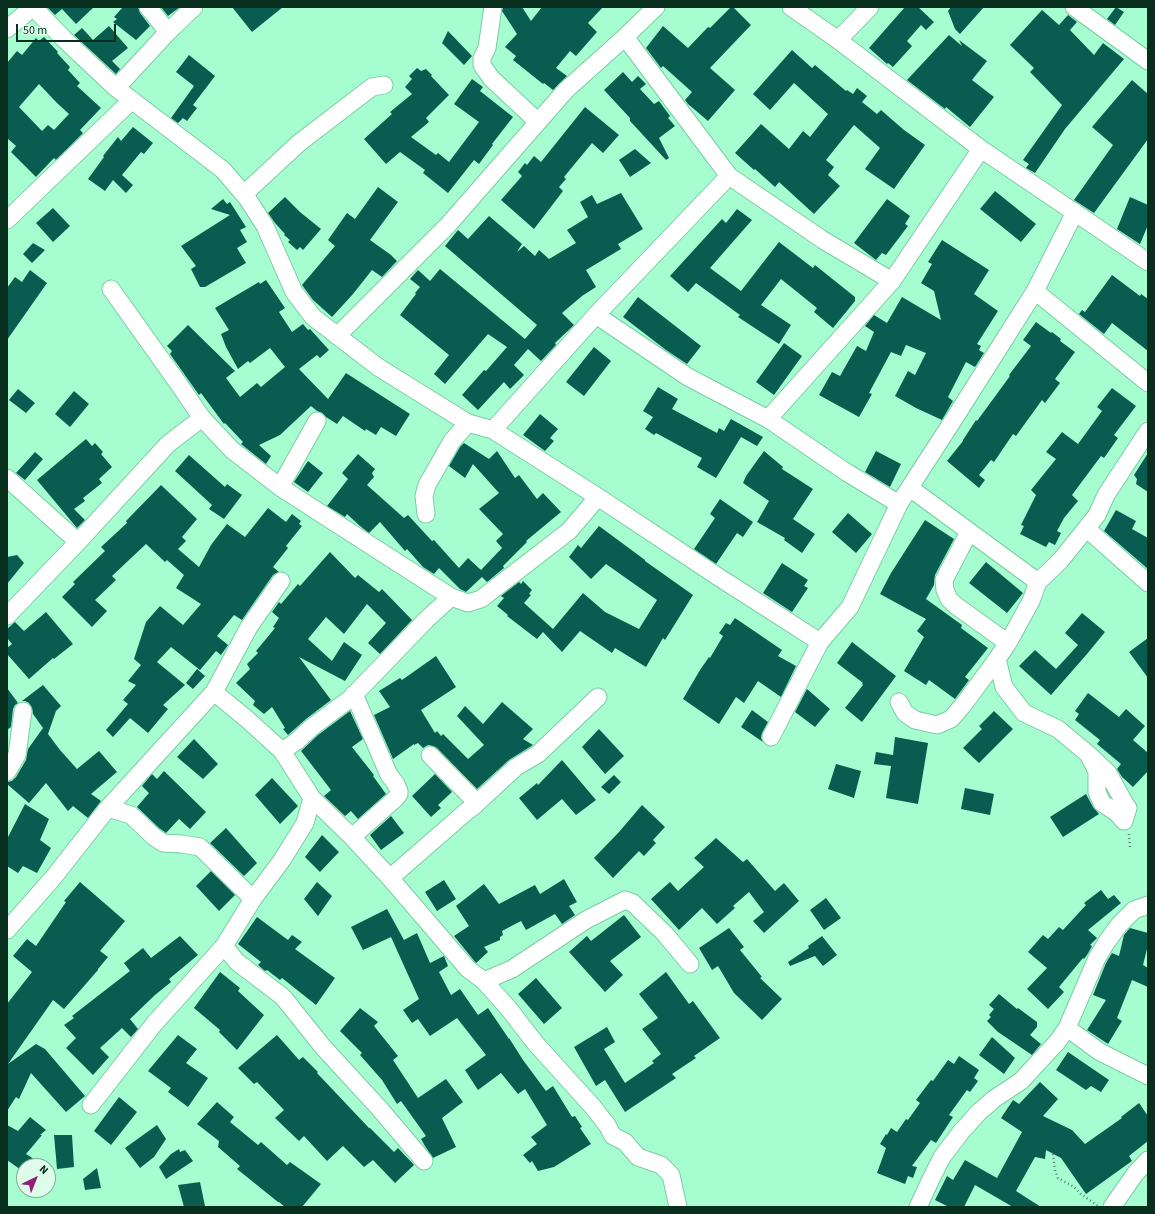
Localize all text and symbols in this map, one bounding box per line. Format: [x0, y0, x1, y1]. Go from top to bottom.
scale bar [18, 16, 118, 42]
text: 50 m [23, 22, 47, 39]
north arrow [16, 1158, 56, 1198]
text: N [36, 1162, 52, 1178]

